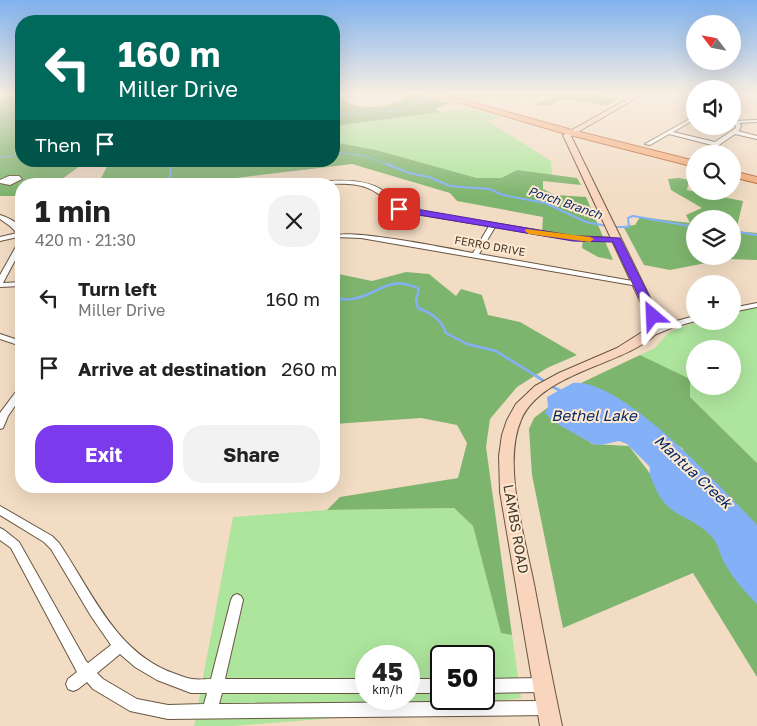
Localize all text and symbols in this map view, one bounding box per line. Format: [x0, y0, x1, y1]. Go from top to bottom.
north arrow [686, 15, 741, 70]
map controls [686, 15, 741, 395]
text: 160 m [118, 33, 220, 75]
icon: left [35, 35, 100, 100]
text: Miller Drive [118, 75, 238, 102]
button: sound [686, 80, 741, 135]
icon: arrive [91, 130, 119, 158]
text: Then [35, 133, 81, 156]
button: search [686, 145, 741, 200]
water label: Porch Branch [526, 183, 605, 222]
pin [378, 188, 420, 230]
text: 1 min [35, 193, 111, 229]
button: close [268, 195, 320, 247]
icon: arrive [385, 195, 413, 223]
button: layers [686, 210, 741, 265]
text: 420 m · 21:30 [35, 230, 136, 250]
street label: FERRO DRIVE [454, 233, 527, 258]
button: + [686, 275, 741, 330]
text: Turn left [78, 277, 157, 300]
icon: left [35, 284, 63, 312]
text: 160 m [266, 287, 320, 310]
position arrow [626, 289, 678, 341]
text: Miller Drive [78, 300, 165, 320]
button: − [686, 340, 741, 395]
icon: arrive [35, 354, 63, 382]
text: Arrive at destination [78, 357, 266, 380]
text: 260 m [281, 357, 337, 380]
water label: Bethel Lake [551, 406, 638, 424]
button: Exit [35, 425, 173, 483]
button: Share [183, 425, 320, 483]
water label: Mantua Creek [651, 431, 737, 513]
street label: LAMBS ROAD [500, 483, 533, 575]
speed limit sign: 50 [430, 645, 495, 710]
text: 45 [372, 656, 403, 687]
text: km/h [372, 682, 403, 697]

